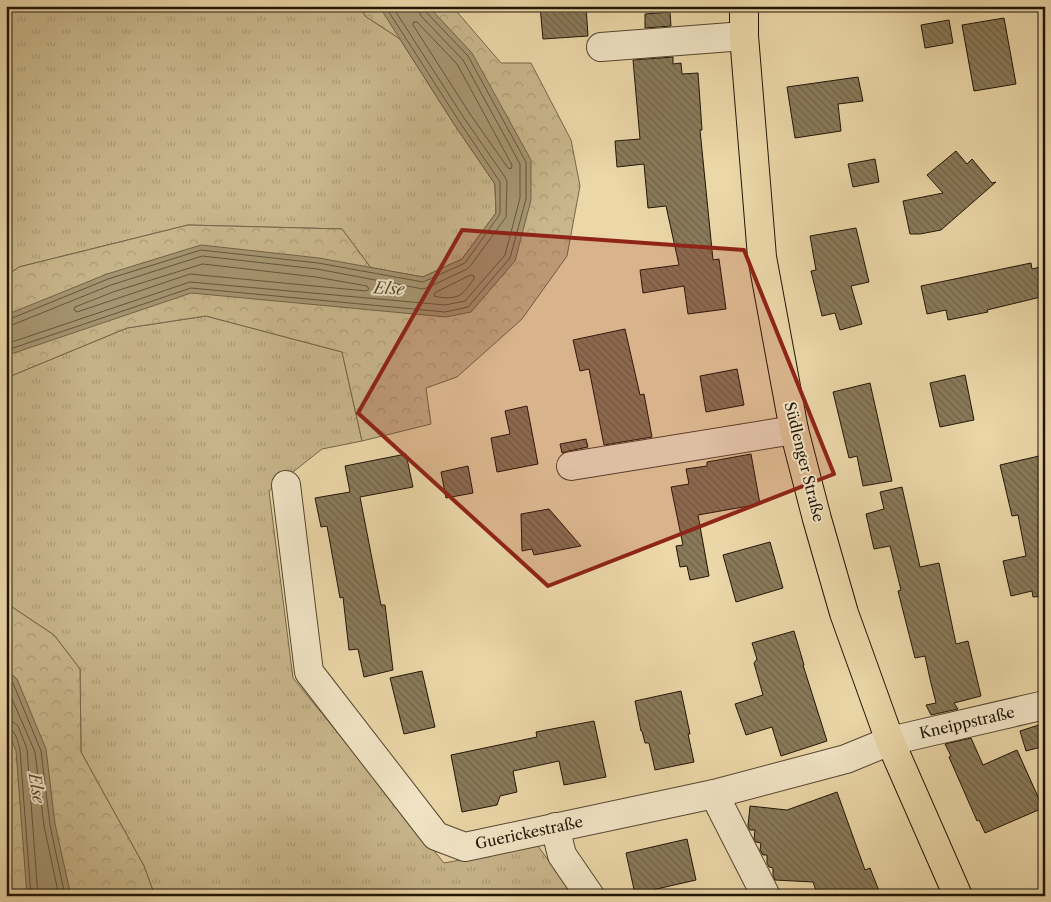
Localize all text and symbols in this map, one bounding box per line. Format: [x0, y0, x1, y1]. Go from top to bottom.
water label: Else [371, 277, 406, 299]
street label: Südlenger Straße [780, 400, 829, 524]
street label: Kneippstraße [917, 702, 1016, 743]
water label: Else [24, 769, 49, 806]
street label: Guerickestraße [473, 812, 585, 853]

